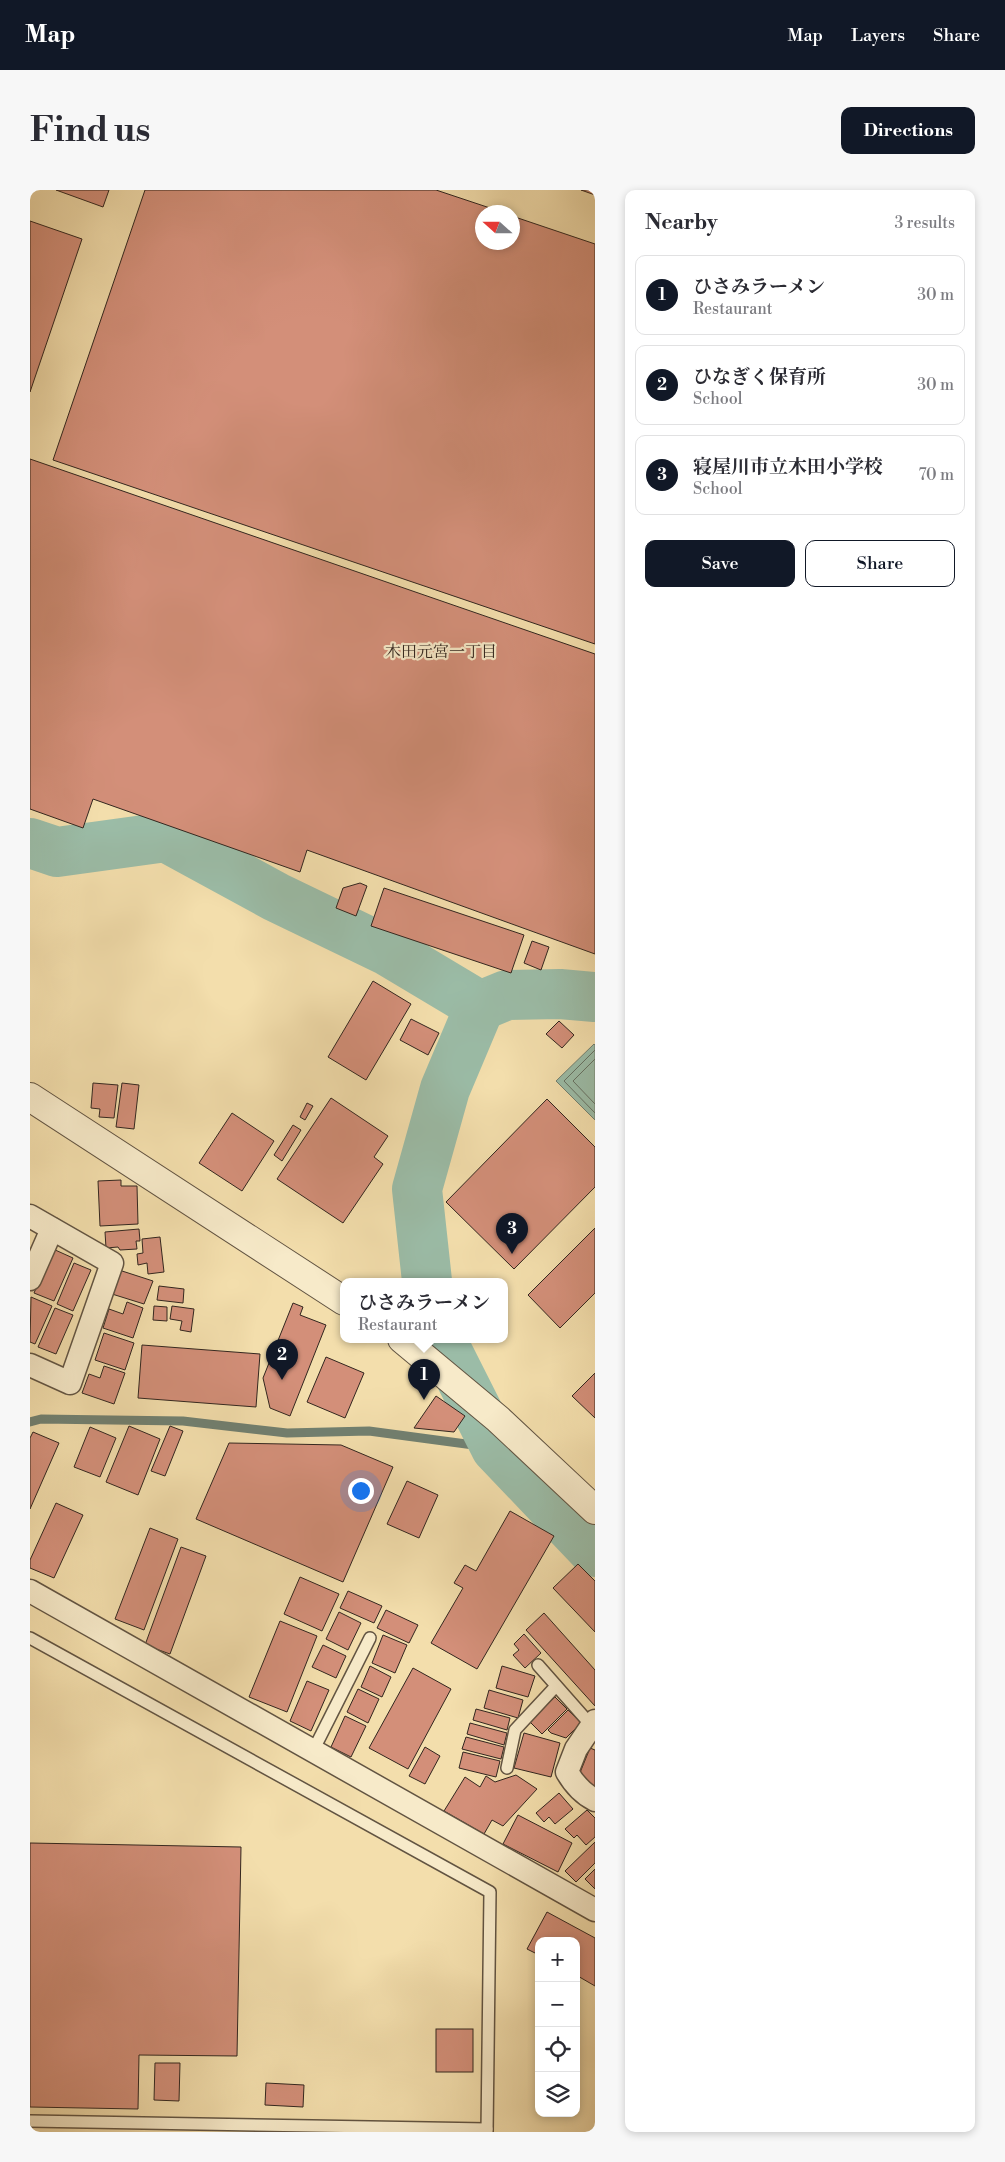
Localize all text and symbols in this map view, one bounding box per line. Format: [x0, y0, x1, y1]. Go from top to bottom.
text: Map [25, 20, 75, 50]
text: Map [788, 24, 823, 47]
text: Layers [851, 24, 905, 47]
text: Share [933, 24, 980, 47]
button: Directions [841, 107, 975, 154]
text: Find us [30, 109, 150, 152]
north arrow [475, 205, 520, 250]
text: Nearby [645, 210, 718, 236]
text: 3 results [894, 213, 955, 233]
text: ひさみラーメン [693, 275, 825, 299]
text: 1 [658, 285, 666, 305]
text: 30 m [917, 285, 954, 305]
text: Restaurant [693, 299, 772, 319]
text: ひなぎく保育所 [693, 365, 826, 389]
text: 2 [657, 375, 667, 395]
text: 30 m [917, 375, 954, 395]
text: School [693, 389, 742, 409]
text: 寝屋川市立木田小学校 [693, 455, 883, 479]
text: 3 [657, 465, 667, 485]
text: 70 m [918, 465, 954, 485]
text: School [693, 479, 742, 499]
button: Save [645, 540, 795, 587]
button: Share [805, 540, 955, 587]
district label: 木田元宮一丁目 [385, 642, 497, 662]
pin: 3 [496, 1213, 528, 1254]
popup [340, 1278, 508, 1343]
text: ひさみラーメン [358, 1291, 490, 1315]
text: Restaurant [358, 1315, 437, 1335]
pin: 2 [266, 1339, 298, 1380]
pin: 1 [408, 1359, 440, 1400]
your location [348, 1478, 374, 1504]
map controls [535, 1937, 580, 2117]
button: + [535, 1937, 580, 1982]
button: − [535, 1982, 580, 2027]
button: locate [535, 2027, 580, 2072]
button: layers [535, 2072, 580, 2117]

